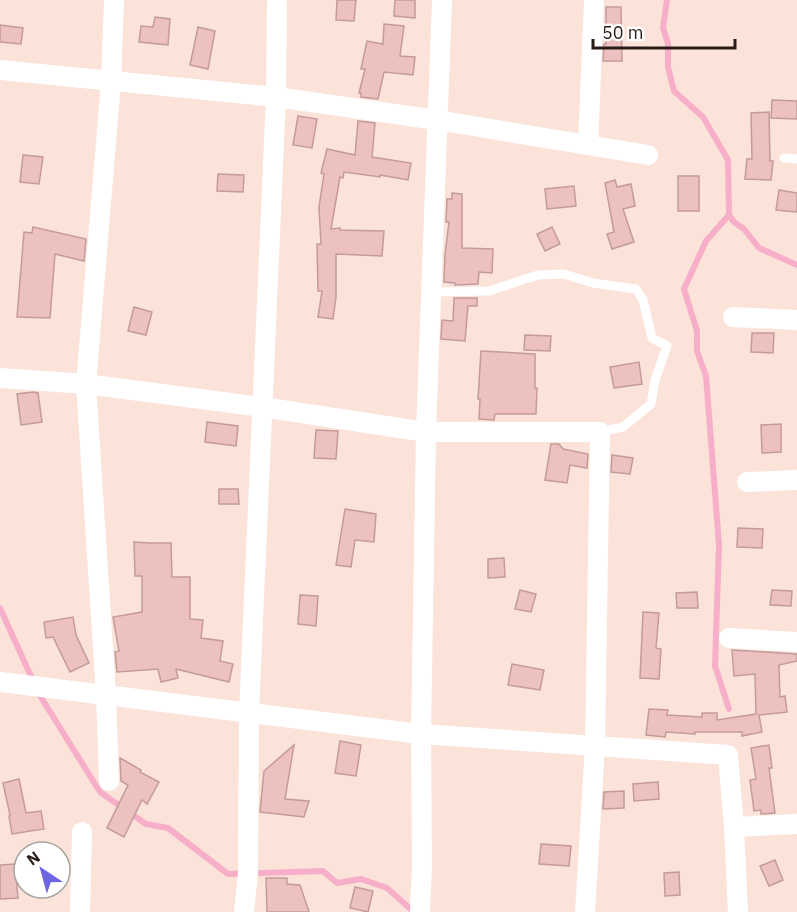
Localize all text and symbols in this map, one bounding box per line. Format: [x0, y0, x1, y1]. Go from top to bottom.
scale bar [593, 12, 736, 50]
text: 50 m [602, 21, 644, 44]
north arrow [12, 840, 72, 900]
text: N [23, 846, 44, 869]

